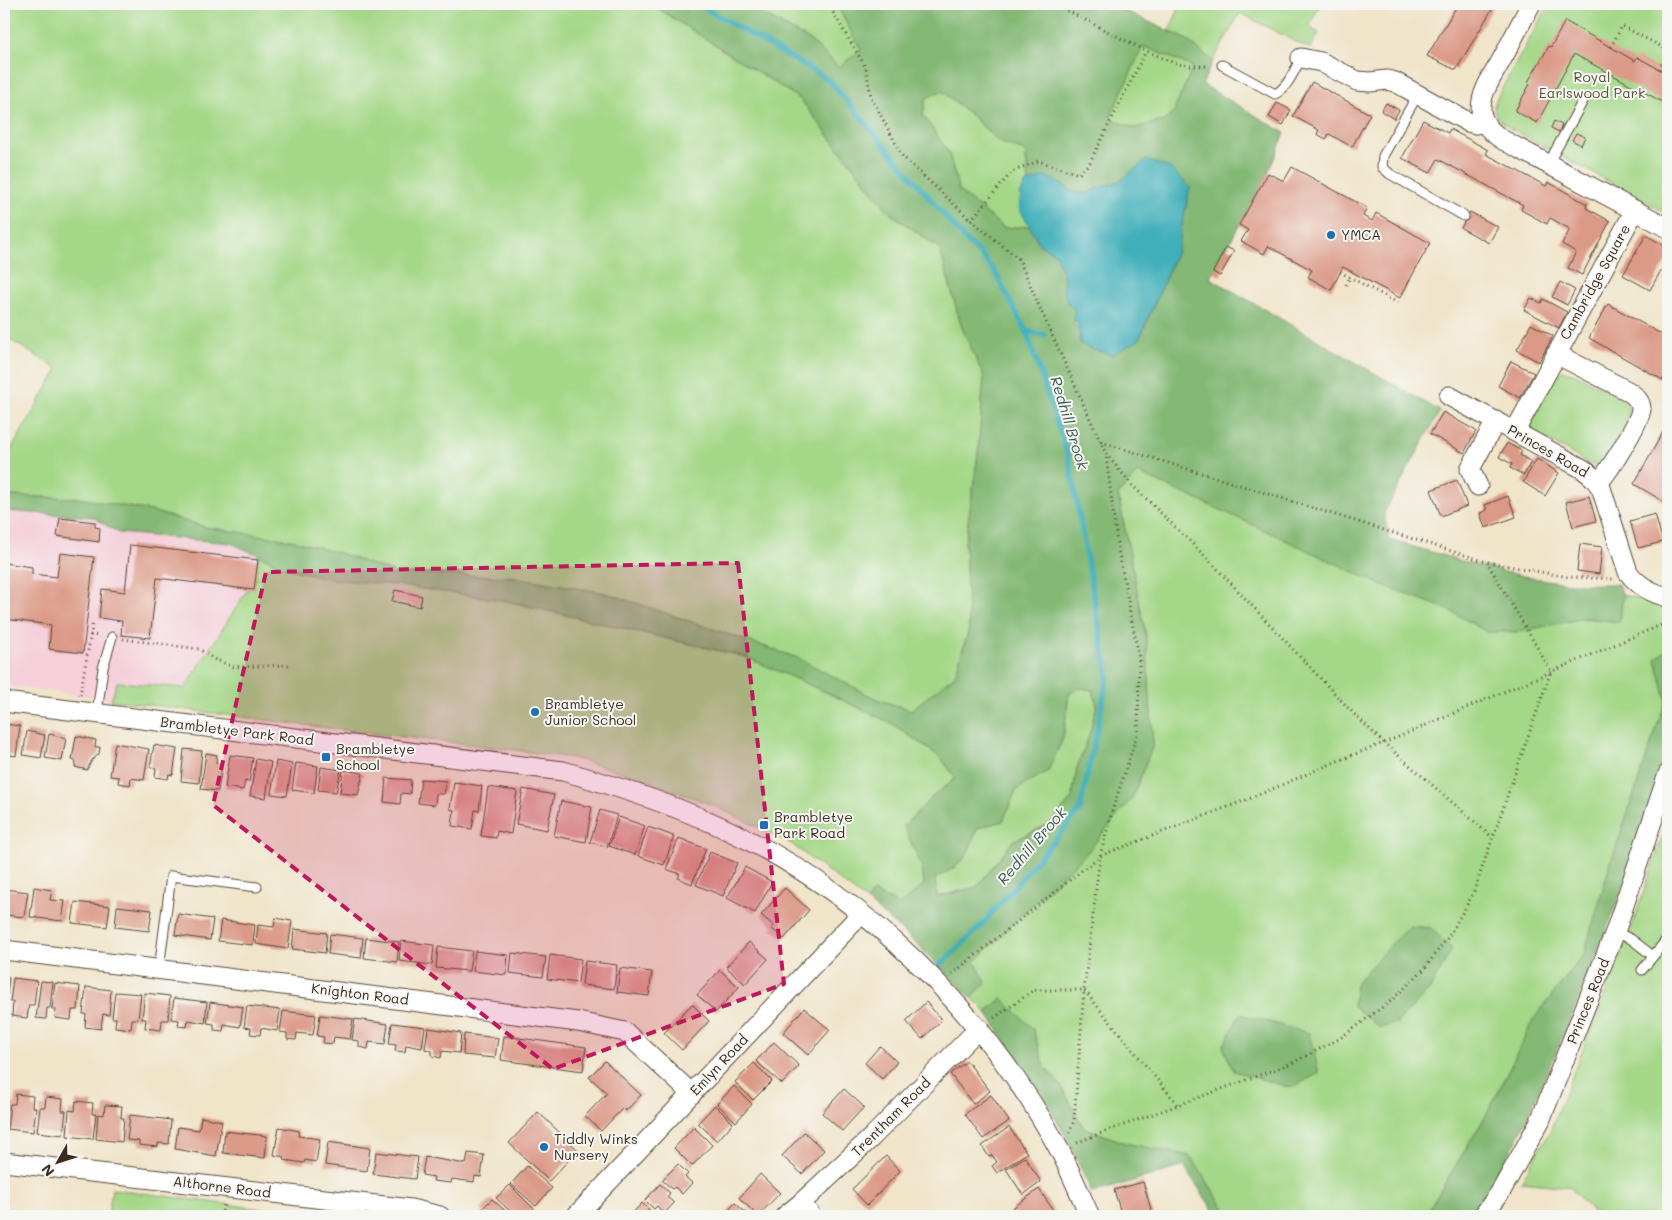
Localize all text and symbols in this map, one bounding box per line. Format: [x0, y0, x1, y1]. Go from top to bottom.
park label: Royal Earlswood Park [1539, 67, 1645, 102]
street label: Cambridge Square [1555, 221, 1634, 343]
place label: YMCA [1341, 225, 1381, 244]
marker: YMCA [1325, 229, 1337, 241]
water label: Redhill Brook [1046, 374, 1094, 473]
street label: Princes Road [1504, 420, 1592, 482]
place label: Brambletye Junior School [545, 694, 636, 729]
marker: Brambletye Junior School [529, 706, 541, 718]
street label: Brambletye Park Road [159, 712, 315, 749]
place label: Brambletye School [336, 739, 415, 774]
marker: Brambletye School [320, 751, 332, 763]
water label: Redhill Brook [992, 802, 1071, 888]
place label: Brambletye Park Road [774, 807, 853, 842]
marker: Brambletye Park Road [758, 819, 770, 831]
street label: Princes Road [1562, 955, 1613, 1046]
street label: Knighton Road [310, 978, 410, 1009]
street label: Emlyn Road [685, 1030, 752, 1099]
street label: Trentham Road [847, 1073, 934, 1160]
place label: Tiddly Winks Nursery [554, 1129, 638, 1164]
north arrow [32, 1138, 82, 1188]
marker: Tiddly Winks Nursery [538, 1141, 550, 1153]
text: N [37, 1160, 58, 1181]
street label: Althorne Road [172, 1171, 272, 1202]

